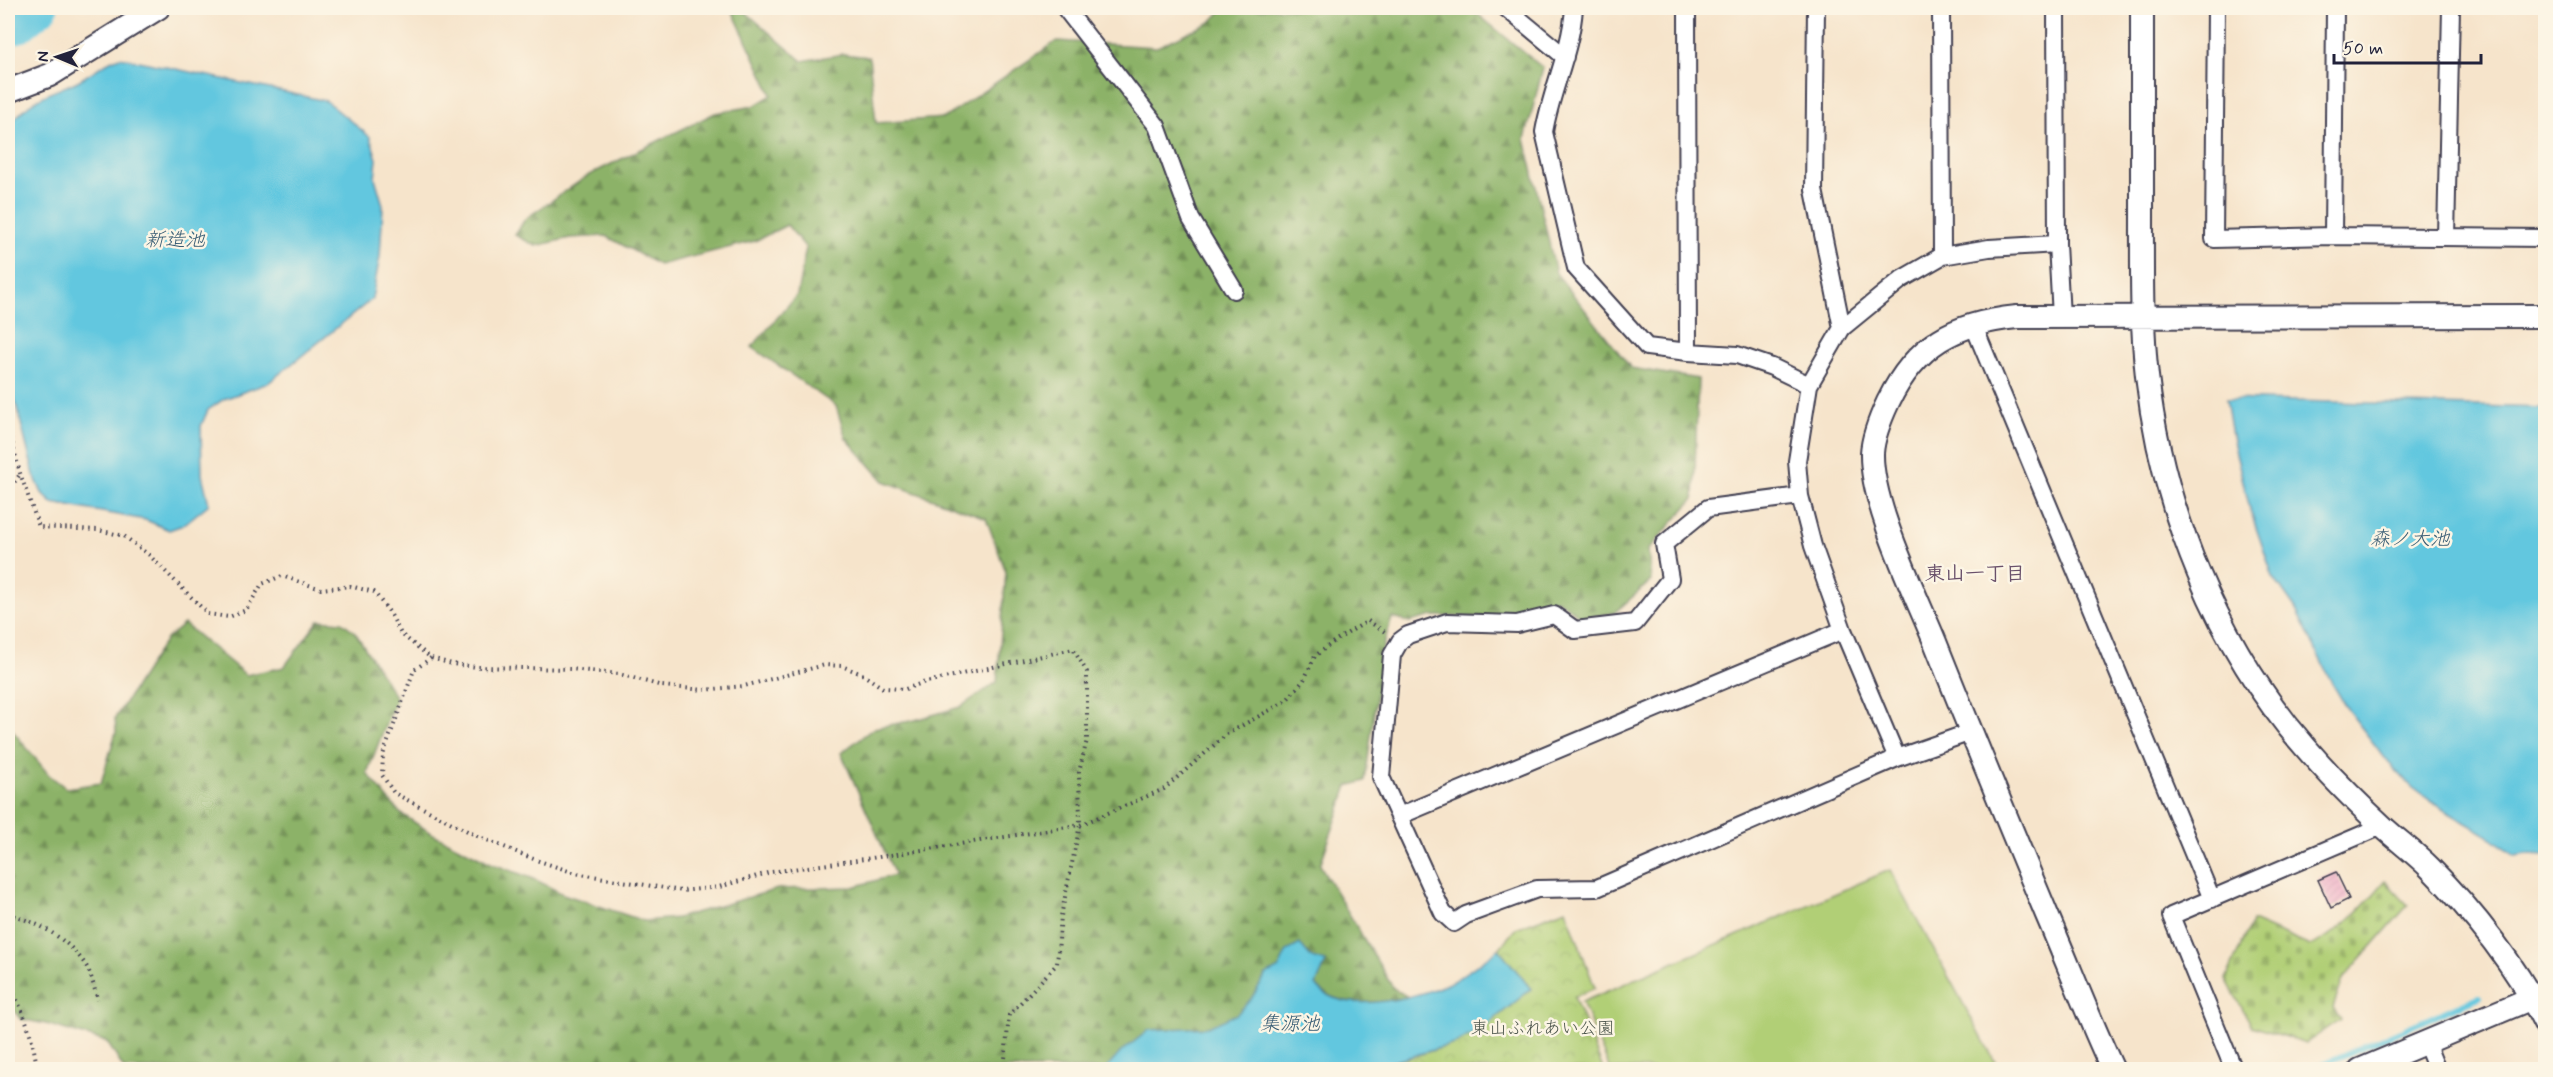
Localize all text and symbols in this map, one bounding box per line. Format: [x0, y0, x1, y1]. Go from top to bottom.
north arrow [27, 27, 87, 87]
scale bar [2334, 27, 2481, 65]
text: 50 m [2343, 37, 2383, 61]
text: N [33, 51, 54, 62]
water label: 新造池 [145, 227, 206, 254]
water label: 森ノ大池 [2370, 526, 2451, 553]
district label: 東山一丁目 [1925, 561, 2025, 588]
water label: 集源池 [1260, 1011, 1321, 1038]
park label: 東山ふれあい公園 [1471, 1017, 1615, 1041]

